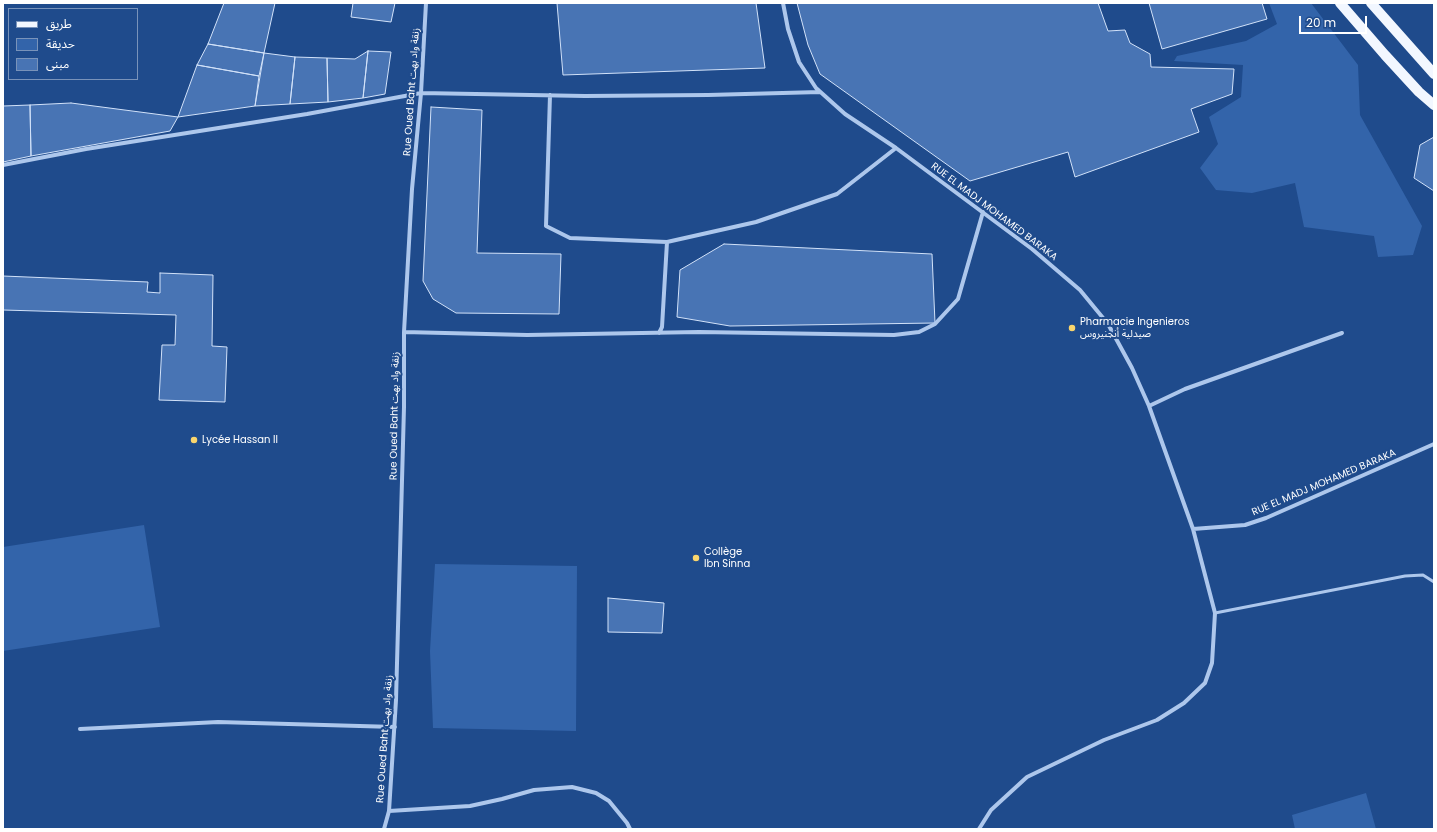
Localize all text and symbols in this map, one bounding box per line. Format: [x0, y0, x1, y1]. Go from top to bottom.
legend [8, 8, 138, 80]
scale bar [1301, 8, 1369, 34]
text: 20 m [1306, 14, 1336, 31]
text: طريق [46, 15, 72, 32]
street label: Rue Oued Baht زنقة واد بهت [402, 28, 422, 156]
text: حديقة [46, 35, 75, 52]
text: مبنى [46, 55, 69, 72]
street label: RUE EL MADJ MOHAMED BARAKA [928, 161, 1060, 263]
place label: Pharmacie Ingenieros صيدلية أنجنيروس [1080, 316, 1189, 340]
marker: Pharmacie Ingenieros صيدلية أنجنيروس [1067, 323, 1077, 333]
street label: Rue Oued Baht زنقة واد بهت [388, 352, 402, 480]
place label: Lycée Hassan II [202, 434, 278, 446]
marker: Lycée Hassan II [189, 435, 199, 445]
street label: RUE EL MADJ MOHAMED BARAKA [1250, 447, 1398, 519]
place label: Collège Ibn Sinna [704, 546, 750, 570]
marker: Collège Ibn Sinna [691, 553, 701, 563]
street label: Rue Oued Baht زنقة واد بهت [375, 675, 395, 803]

